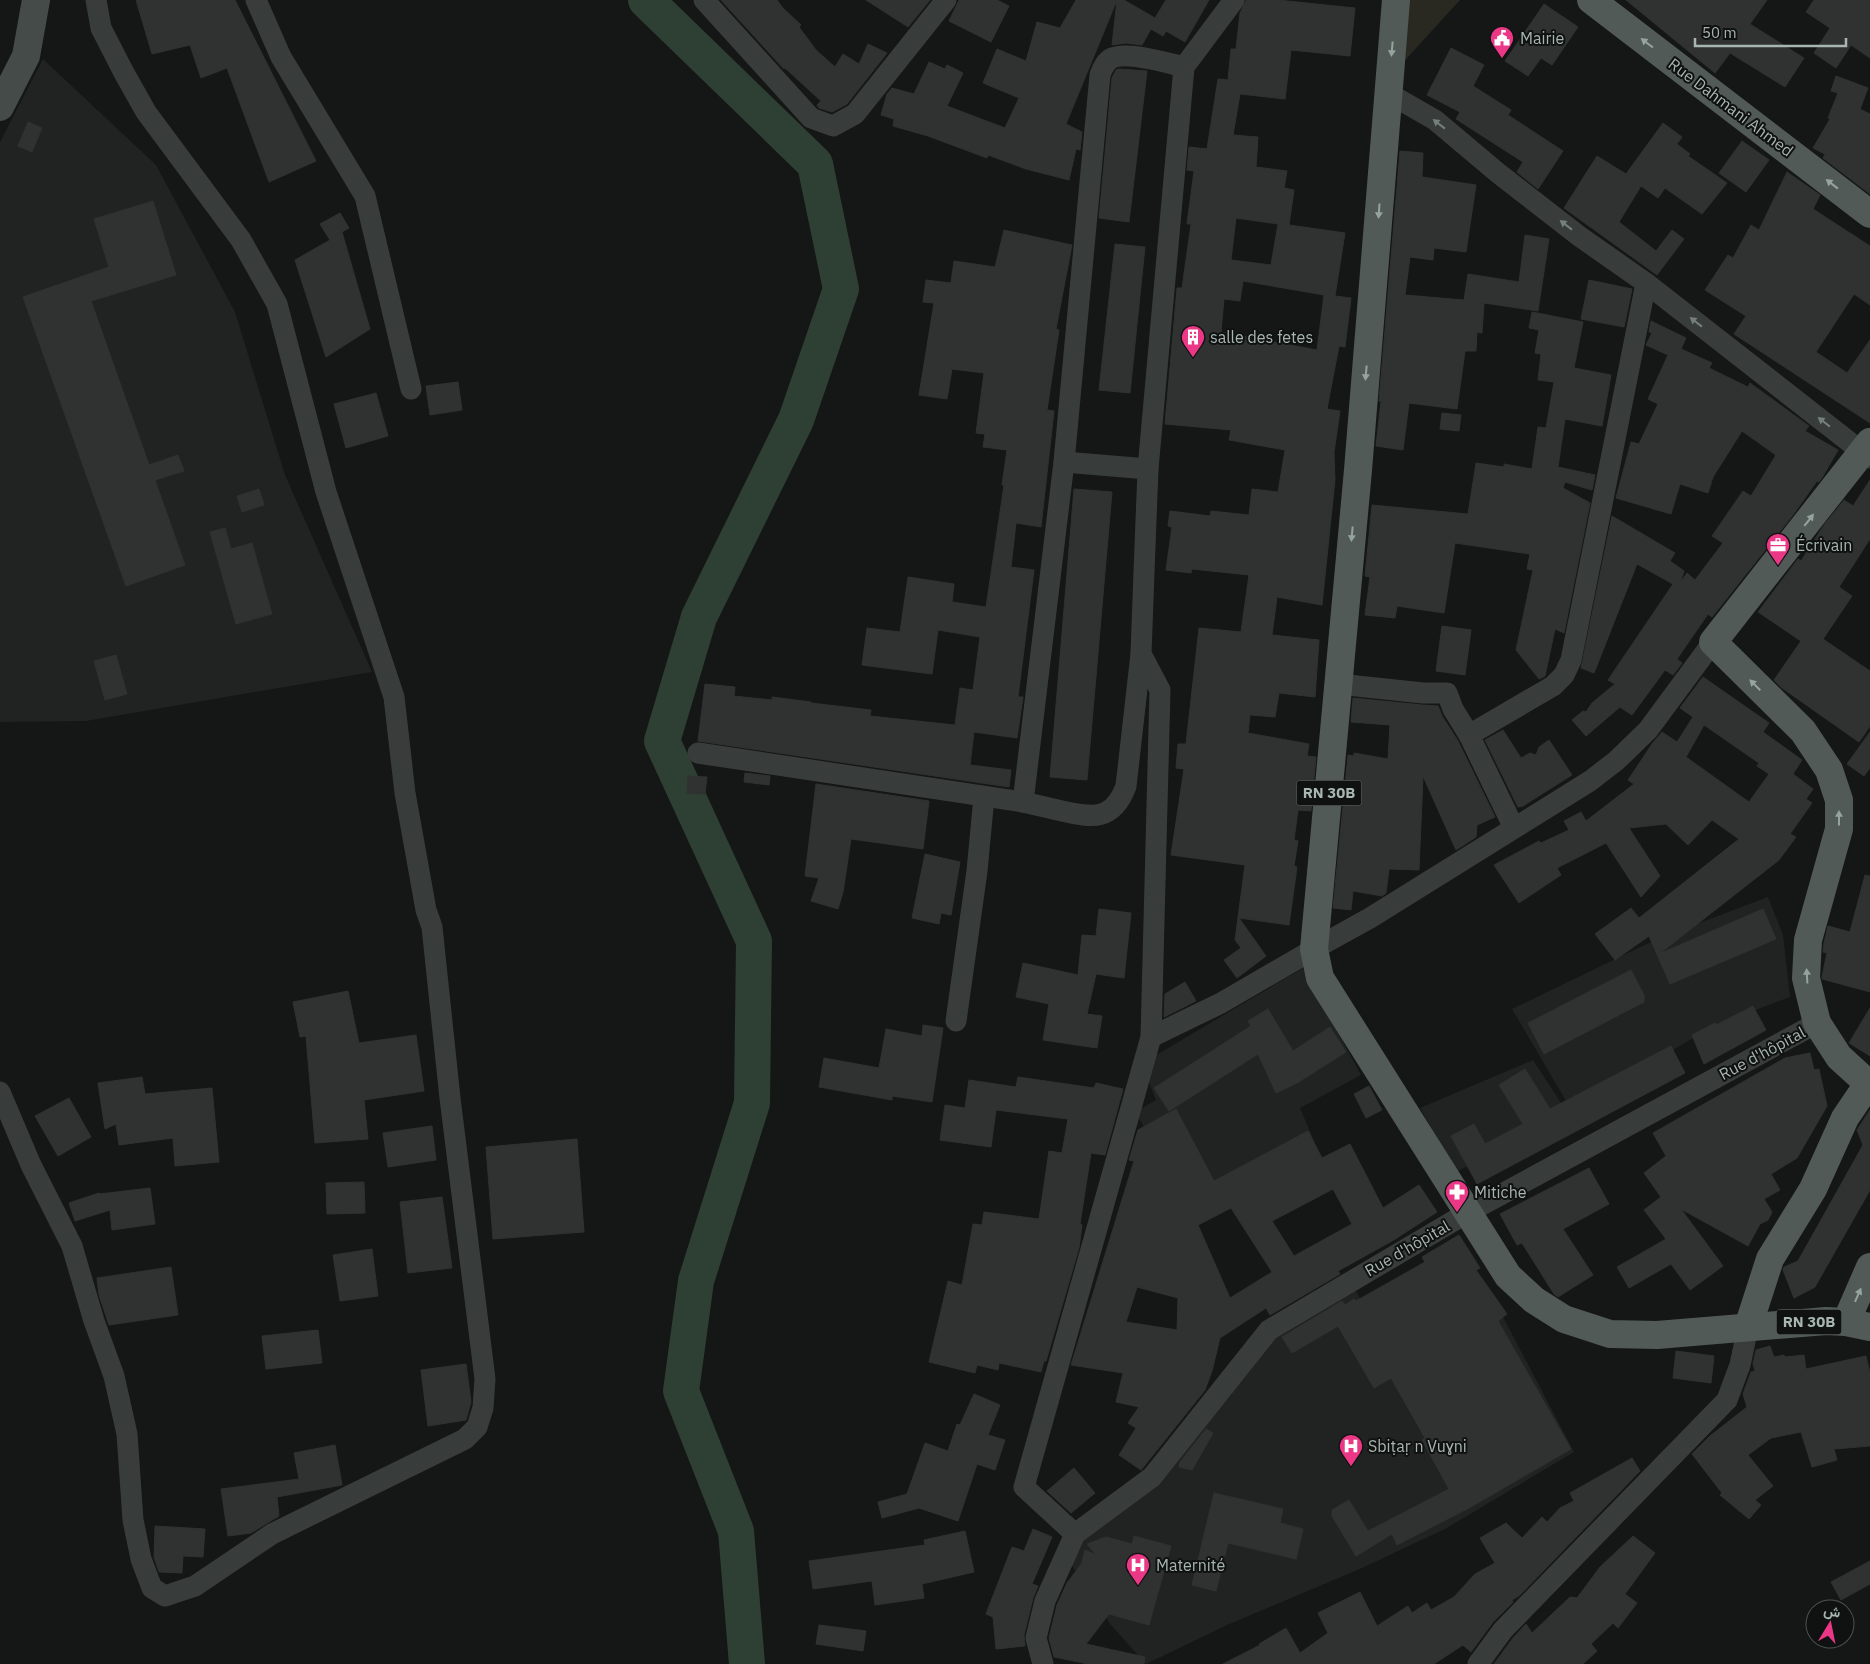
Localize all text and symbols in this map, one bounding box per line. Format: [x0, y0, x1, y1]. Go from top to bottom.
scale bar [1695, 15, 1846, 47]
text: 50 m [1702, 23, 1737, 42]
public building icon: Mairie [1489, 25, 1515, 59]
place label: Mairie [1520, 28, 1564, 48]
one-way arrow [1641, 37, 1654, 48]
one-way arrow [1387, 41, 1395, 57]
street label: Rue Dahmani Ahmed [1665, 54, 1797, 160]
one-way arrow [1433, 118, 1446, 129]
one-way arrow [1825, 179, 1839, 189]
one-way arrow [1375, 203, 1383, 219]
one-way arrow [1559, 220, 1572, 231]
one-way arrow [1689, 317, 1703, 327]
building icon: salle des fetes [1180, 324, 1206, 358]
place label: salle des fetes [1210, 327, 1313, 347]
one-way arrow [1362, 365, 1370, 381]
one-way arrow [1818, 417, 1831, 428]
one-way arrow [1803, 514, 1814, 527]
one-way arrow [1348, 527, 1356, 543]
office icon: Écrivain [1765, 532, 1791, 566]
place label: Écrivain [1796, 534, 1852, 555]
one-way arrow [1749, 679, 1761, 691]
road number: RN 30B [1296, 780, 1362, 806]
one-way arrow [1835, 809, 1843, 825]
one-way arrow [1802, 967, 1810, 983]
street label: Rue d'hôpital [1715, 1022, 1809, 1084]
pharmacy icon: Mitiche [1444, 1179, 1470, 1213]
place label: Mitiche [1474, 1182, 1527, 1202]
street label: Rue d'hôpital [1361, 1216, 1453, 1280]
one-way arrow [1855, 1288, 1863, 1302]
road number: RN 30B [1776, 1310, 1842, 1334]
hospital icon: Sbiṭaṛ n Vuɣni [1338, 1433, 1364, 1467]
place label: Sbiṭaṛ n Vuɣni [1368, 1436, 1467, 1456]
hospital icon: Maternité [1125, 1552, 1151, 1586]
place label: Maternité [1156, 1555, 1225, 1575]
north arrow [1805, 1599, 1855, 1649]
text: ش [1822, 1601, 1842, 1622]

